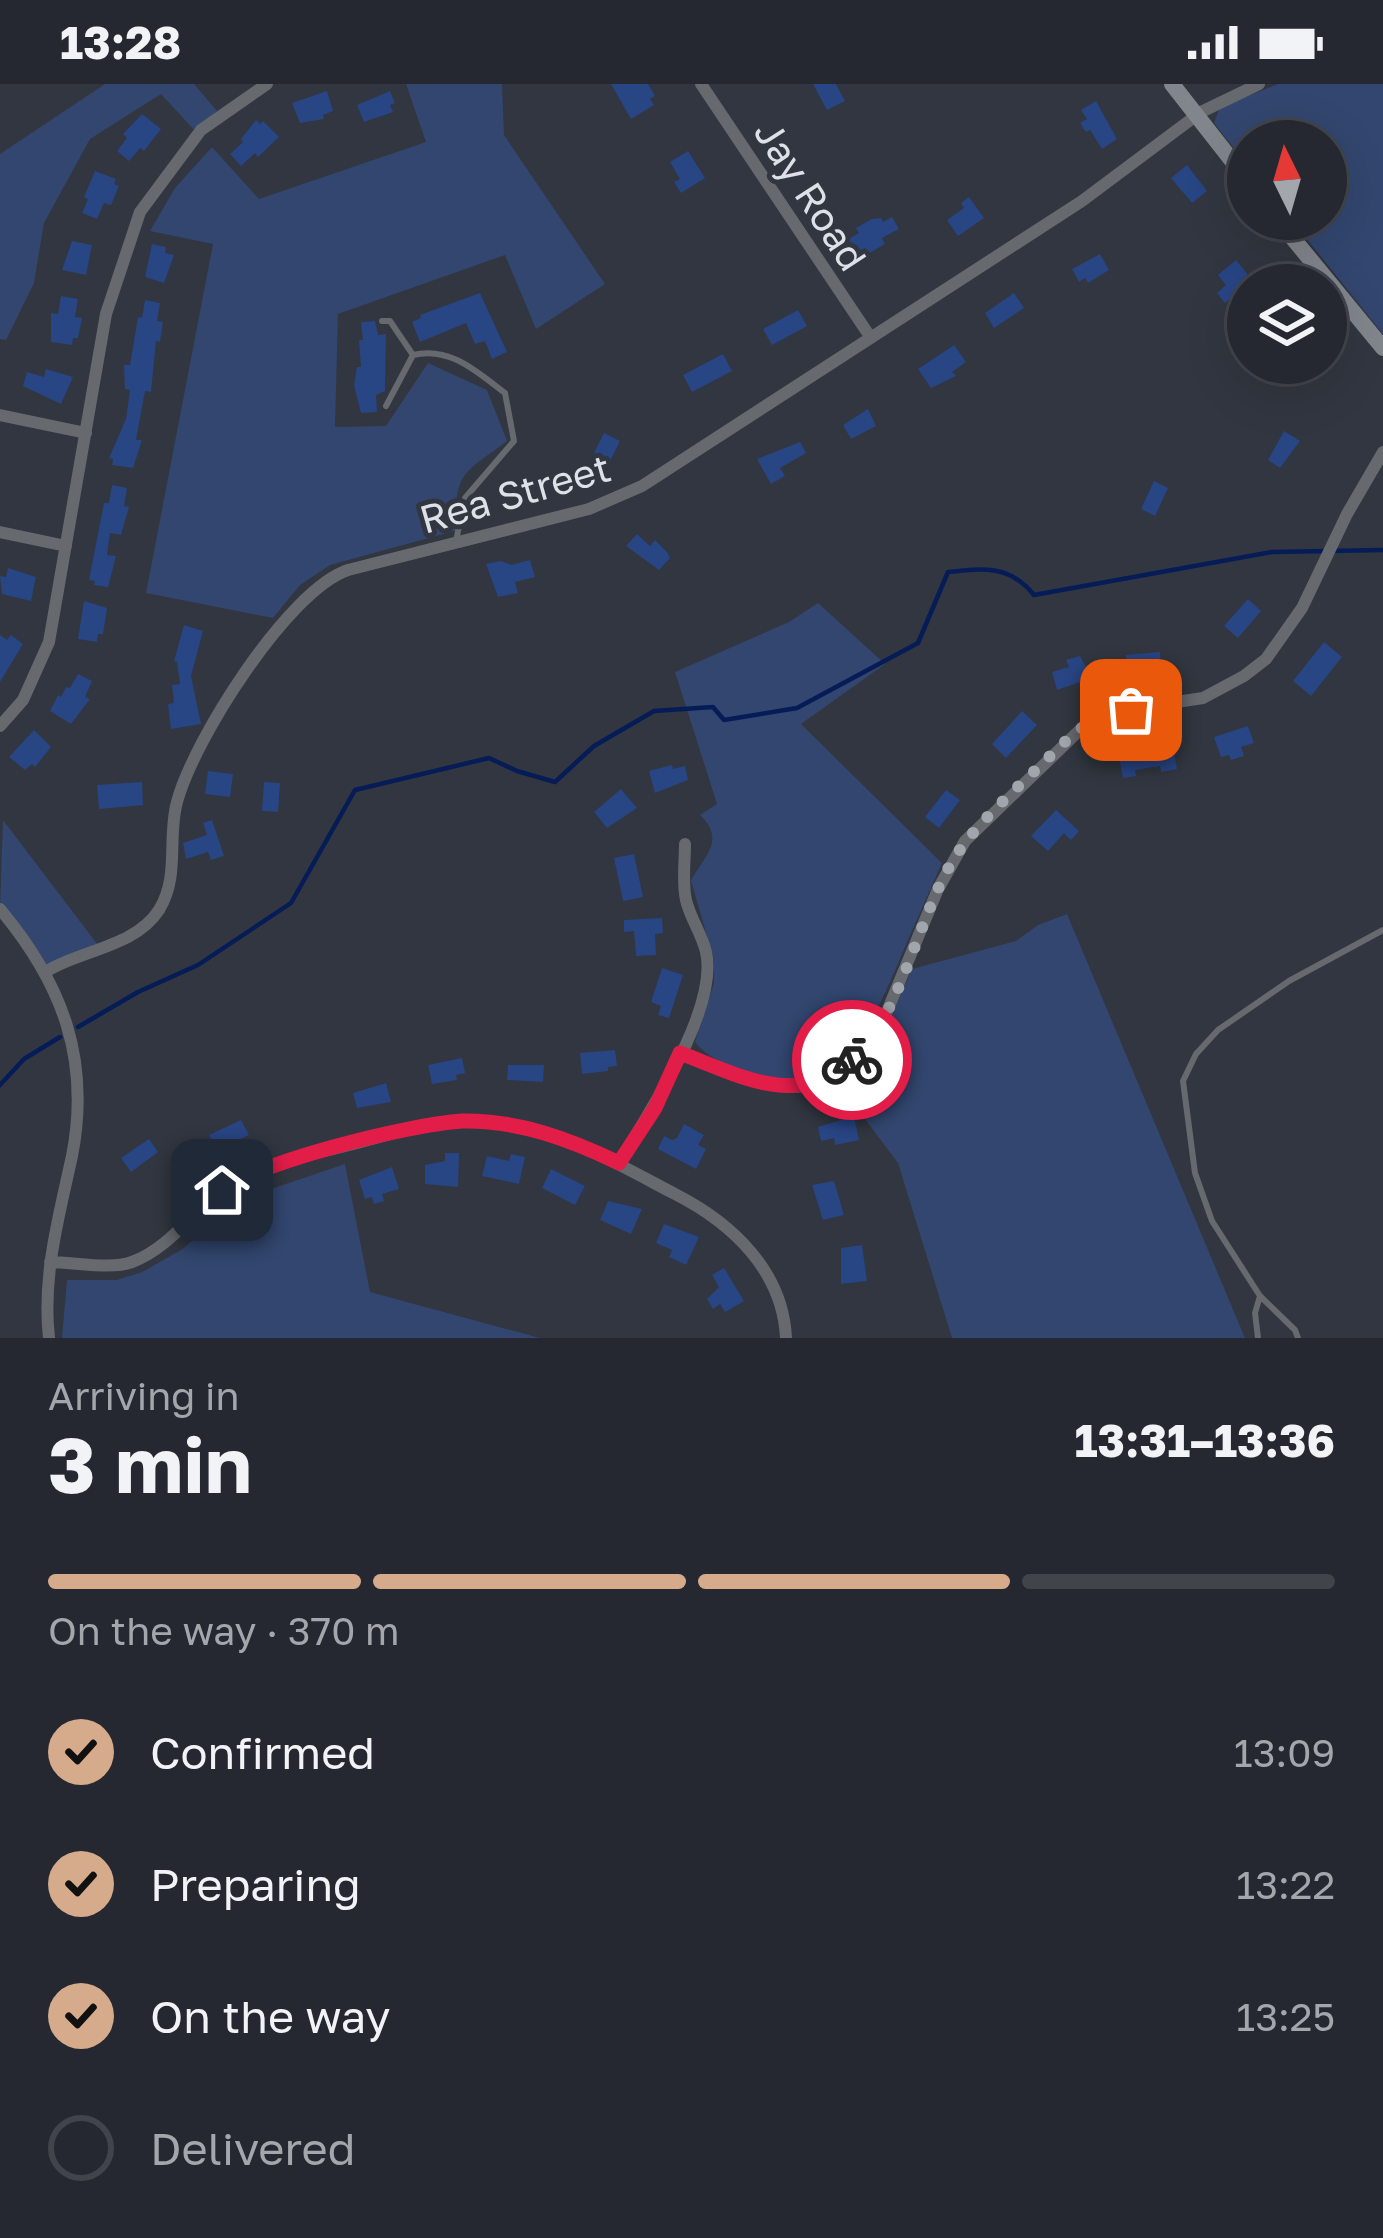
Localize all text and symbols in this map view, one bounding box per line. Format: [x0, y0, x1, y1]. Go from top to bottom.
text: 13:28 [60, 15, 181, 69]
street label: Jay Road [745, 111, 877, 279]
north arrow [1227, 120, 1347, 240]
map controls [1227, 120, 1347, 384]
button: layers [1227, 264, 1347, 384]
street label: Rea Street [414, 443, 616, 543]
pin [1080, 659, 1182, 761]
icon: bag [1098, 677, 1164, 743]
courier [792, 1000, 912, 1120]
icon: bike [819, 1027, 885, 1093]
pin [171, 1139, 273, 1241]
icon: home [189, 1157, 255, 1223]
text: Arriving in [48, 1372, 239, 1419]
text: 13:31–13:36 [1074, 1413, 1335, 1467]
text: 3 min [48, 1417, 252, 1510]
text: On the way · 370 m [48, 1607, 400, 1654]
icon: check [48, 1719, 114, 1785]
text: Confirmed [150, 1725, 375, 1779]
text: 13:09 [1234, 1729, 1335, 1776]
icon: check [48, 1851, 114, 1917]
text: Preparing [150, 1857, 361, 1911]
text: 13:22 [1236, 1861, 1335, 1908]
icon: check [48, 1983, 114, 2049]
text: On the way [150, 1989, 391, 2043]
text: 13:25 [1236, 1993, 1335, 2040]
text: Delivered [150, 2121, 355, 2175]

